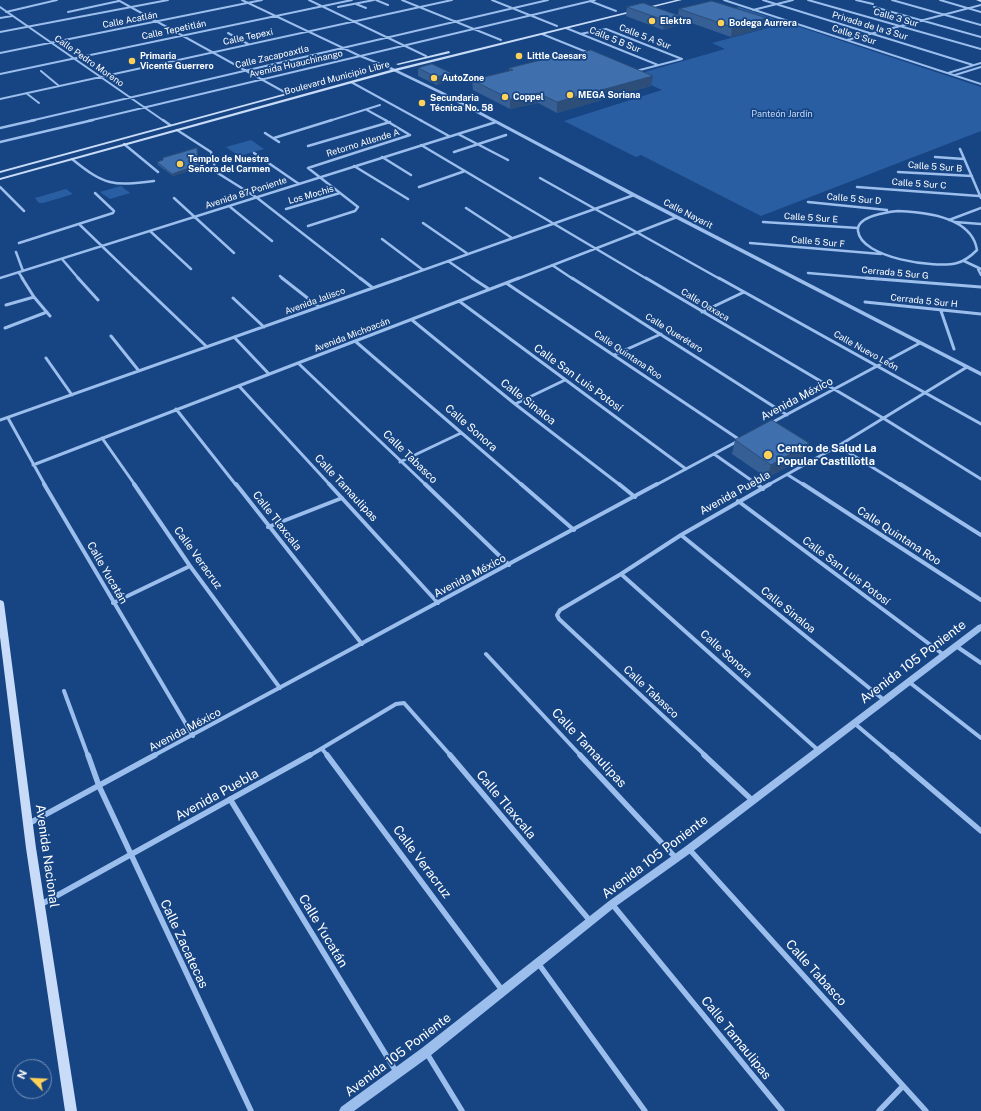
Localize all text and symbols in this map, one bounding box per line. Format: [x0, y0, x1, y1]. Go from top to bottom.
street label: Calle 3 Sur [872, 6, 920, 30]
street label: Calle Acatlán [102, 9, 158, 31]
street label: Privada de la 3 Sur [831, 9, 909, 43]
marker: Elektra [647, 16, 657, 26]
place label: Elektra [660, 16, 691, 26]
street label: Calle Tepetitlán [141, 18, 207, 42]
marker: Bodega Aurrera [716, 18, 726, 28]
place label: Bodega Aurrera [729, 18, 797, 28]
street label: Calle 5 A Sur [617, 22, 673, 52]
street label: Calle 5 Sur [830, 23, 878, 47]
street label: Calle 5 B Sur [588, 25, 642, 55]
street label: Calle Tepexi [222, 26, 274, 48]
street label: Calle Pedro Moreno [52, 33, 126, 89]
street label: Calle Zacapoaxtla [234, 43, 310, 71]
street label: Avenida Huauchinango [248, 48, 344, 80]
place label: Primaria Vicente Guerrero [140, 51, 214, 72]
marker: Little Caesars [514, 51, 524, 61]
place label: Little Caesars [527, 51, 587, 61]
marker: Primaria Vicente Guerrero [127, 56, 137, 66]
street label: Boulevard Municipio Libre [283, 59, 391, 97]
marker: AutoZone [429, 73, 439, 83]
place label: AutoZone [442, 73, 484, 83]
marker: MEGA Soriana [565, 90, 575, 100]
place label: MEGA Soriana [578, 90, 640, 100]
marker: Coppel [500, 92, 510, 102]
place label: Coppel [513, 92, 544, 102]
place label: Secundaria Técnica No. 58 [430, 93, 493, 114]
marker: Secundaria Técnica No. 58 [417, 98, 427, 108]
park label: Panteón Jardín [751, 109, 813, 119]
street label: Retorno Allende A [325, 127, 401, 159]
place label: Templo de Nuestra Señora del Carmen [188, 154, 270, 175]
marker: Templo de Nuestra Señora del Carmen [175, 159, 185, 169]
street label: Calle 5 Sur B [907, 160, 963, 174]
street label: Avenida 87 Poniente [204, 175, 288, 211]
street label: Calle 5 Sur C [891, 177, 947, 191]
street label: Los Mochis [287, 183, 335, 207]
street label: Calle 5 Sur D [826, 191, 882, 207]
street label: Calle Nayarit [661, 197, 715, 231]
street label: Calle 5 Sur E [784, 211, 838, 225]
street label: Calle 5 Sur F [791, 234, 845, 250]
street label: Cerrada 5 Sur G [861, 265, 929, 281]
street label: Avenida Jalisco [283, 285, 347, 317]
street label: Calle Oaxaca [679, 286, 731, 324]
street label: Cerrada 5 Sur H [890, 292, 958, 310]
street label: Calle Querétaro [643, 311, 705, 355]
street label: Avenida Michoacán [312, 316, 392, 354]
street label: Calle Quintana Roo [592, 328, 664, 382]
street label: Calle Nuevo León [832, 329, 900, 373]
street label: Calle San Luis Potosí [531, 341, 625, 415]
street label: Avenida México [759, 374, 835, 424]
street label: Calle Sinaloa [498, 376, 558, 428]
street label: Calle Sonora [442, 402, 500, 454]
street label: Calle Tabasco [380, 428, 440, 486]
place label: Centro de Salud La Popular Castillotla [777, 442, 877, 468]
marker: Centro de Salud La Popular Castillotla [762, 449, 774, 461]
street label: Calle Tamaulipas [312, 452, 380, 524]
street label: Avenida Puebla [697, 468, 773, 518]
street label: Calle Tlaxcala [250, 489, 304, 553]
street label: Calle Quintana Roo [855, 504, 943, 568]
street label: Calle Veracruz [171, 524, 225, 592]
street label: Calle San Luis Potosí [800, 534, 892, 608]
street label: Calle Yucatán [84, 540, 130, 606]
street label: Avenida México [432, 551, 508, 601]
street label: Calle Sinaloa [758, 584, 818, 636]
street label: Avenida 105 Poniente [857, 617, 969, 707]
street label: Calle Sonora [697, 627, 755, 681]
street label: Calle Tabasco [621, 663, 681, 721]
street label: Avenida México [147, 705, 223, 755]
street label: Calle Tamaulipas [548, 705, 630, 791]
street label: Avenida Puebla [173, 766, 261, 824]
street label: Calle Tlaxcala [473, 767, 539, 843]
street label: Avenida Nacional [32, 803, 62, 909]
street label: Avenida 105 Poniente [599, 812, 711, 902]
street label: Calle Veracruz [389, 822, 455, 902]
street label: Calle Yucatán [295, 892, 351, 970]
street label: Calle Zacatecas [157, 897, 211, 991]
street label: Calle Tabasco [782, 937, 850, 1009]
street label: Calle Tamaulipas [698, 993, 774, 1083]
street label: Avenida 105 Poniente [342, 1010, 454, 1100]
north arrow [12, 1059, 52, 1099]
text: N [15, 1068, 29, 1081]

